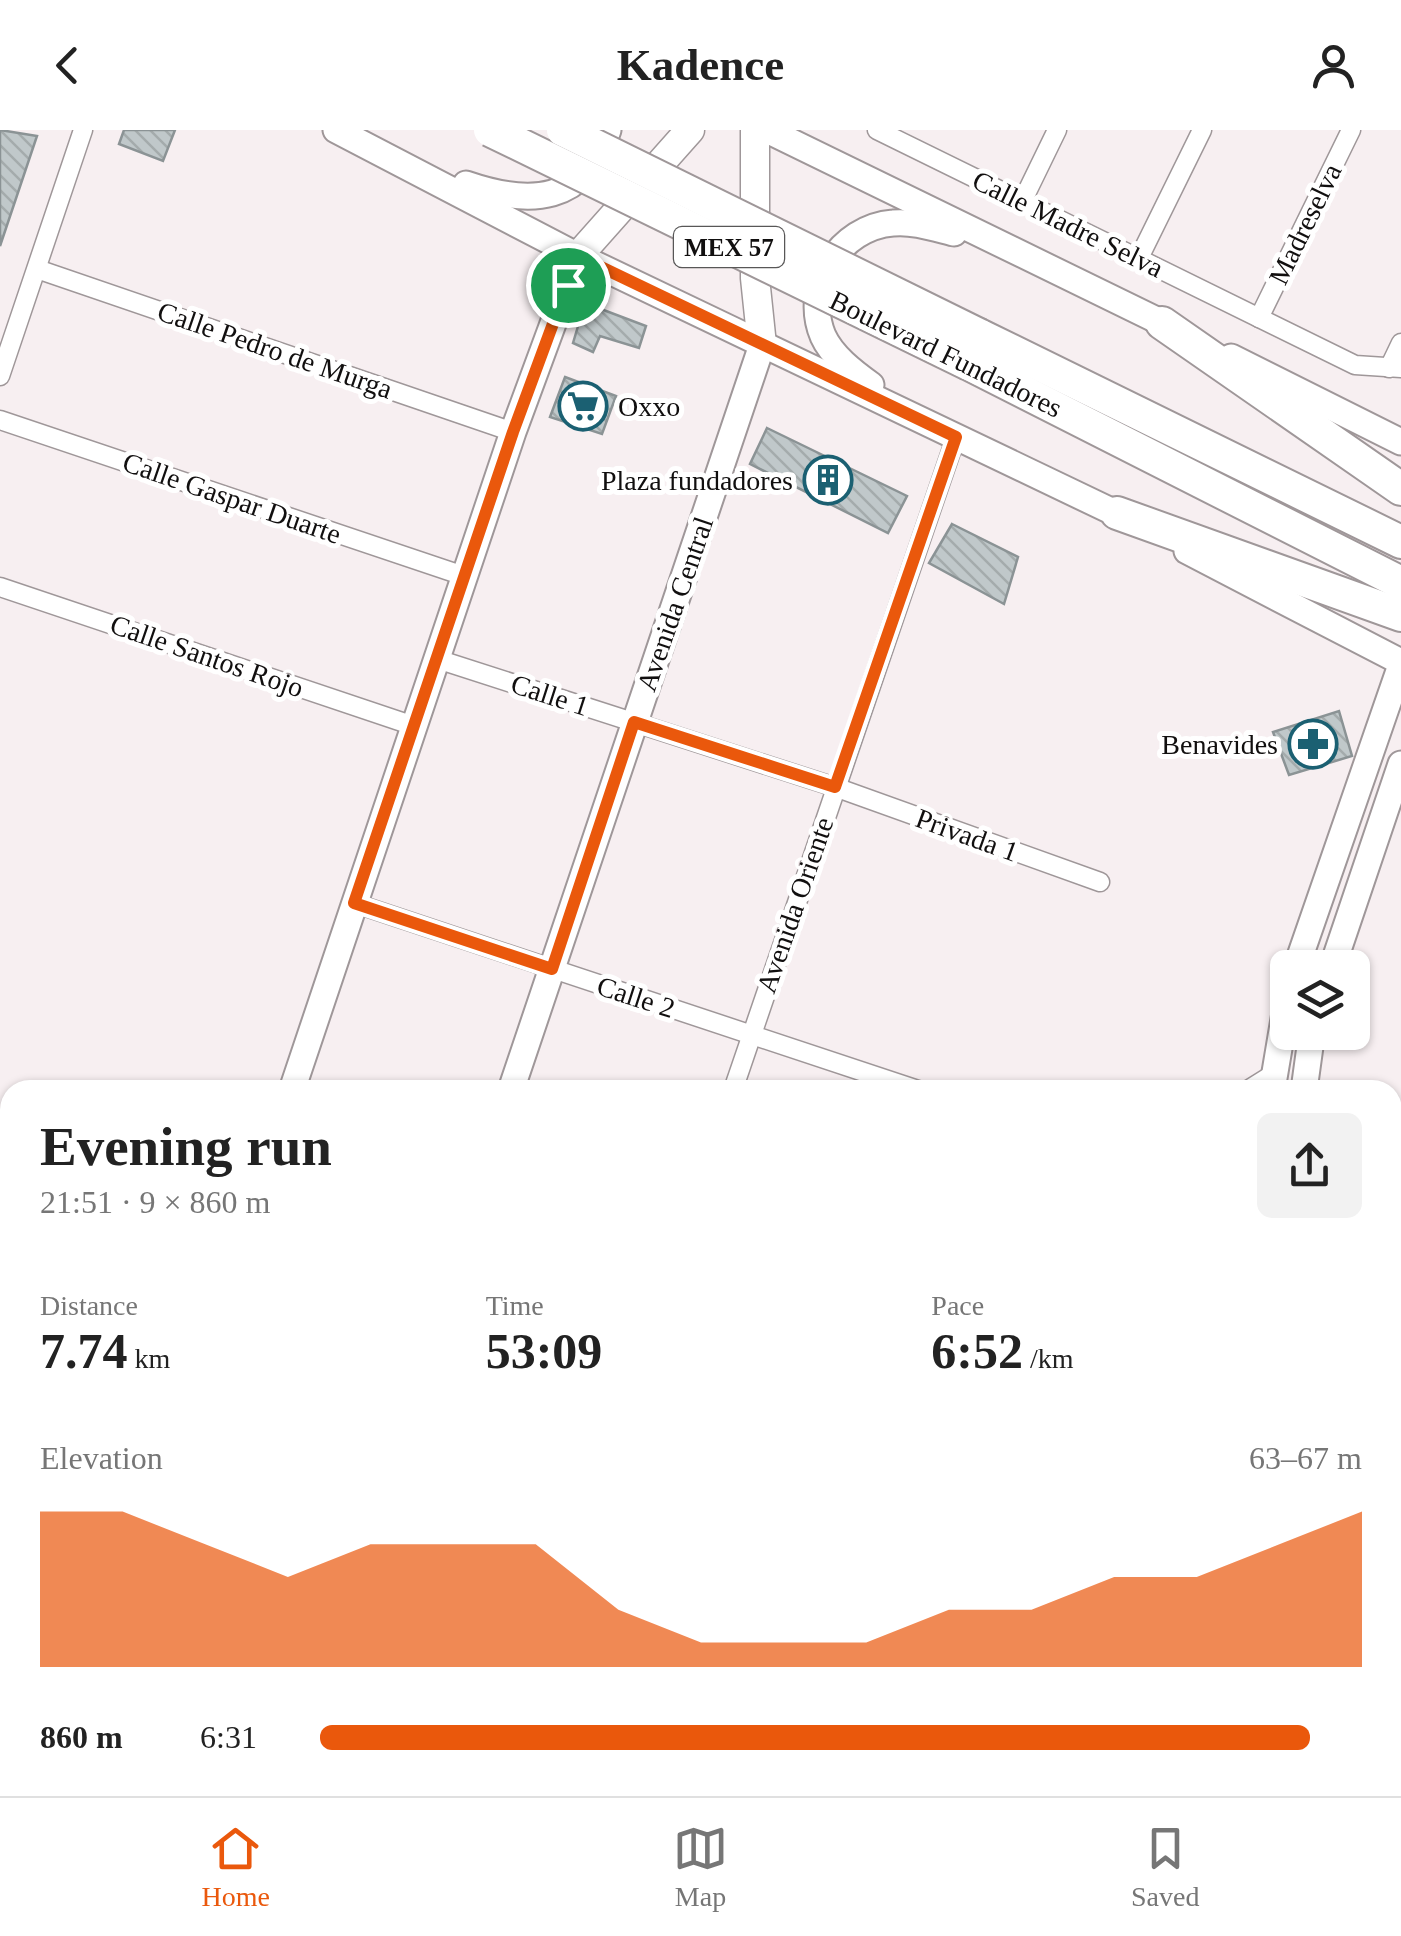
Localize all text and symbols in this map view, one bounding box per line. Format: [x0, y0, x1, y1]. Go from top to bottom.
icon: back [40, 38, 95, 93]
icon: person [1306, 38, 1361, 93]
text: Kadence [617, 40, 784, 90]
street label: Madreselva [1262, 158, 1348, 289]
street label: Calle Madre Selva [968, 164, 1169, 284]
road number: MEX 57 [674, 227, 784, 267]
pin [526, 243, 611, 328]
icon: arrive [541, 258, 596, 313]
street label: Boulevard Fundadores [825, 284, 1067, 424]
street label: Calle Pedro de Murga [154, 295, 397, 405]
supermarket icon: Oxxo [557, 380, 609, 432]
place label: Oxxo [618, 391, 680, 422]
street label: Calle Gaspar Duarte [119, 446, 345, 550]
building icon: Plaza fundadores [802, 454, 854, 506]
place label: Plaza fundadores [601, 465, 793, 496]
street label: Avenida Central [631, 513, 719, 695]
street label: Calle Santos Rojo [106, 608, 308, 704]
street label: Calle 1 [507, 668, 593, 722]
pharmacy icon: Benavides [1287, 718, 1339, 770]
place label: Benavides [1161, 729, 1278, 760]
street label: Privada 1 [912, 802, 1022, 868]
street label: Avenida Oriente [750, 813, 840, 997]
map controls [1270, 950, 1370, 1050]
button: layers [1270, 950, 1370, 1050]
street label: Calle 2 [593, 970, 679, 1024]
button: share [1257, 1113, 1362, 1218]
text: Evening run [40, 1116, 332, 1177]
text: 21:51 · 9 × 860 m [40, 1184, 270, 1220]
text: Distance [40, 1290, 138, 1321]
text: Time [486, 1290, 544, 1321]
text: Pace [931, 1290, 984, 1321]
text: 7.74 [40, 1323, 128, 1379]
text: 53:09 [486, 1323, 602, 1379]
text: 6:52 [931, 1323, 1023, 1379]
text: km [128, 1343, 170, 1374]
text: /km [1023, 1343, 1074, 1374]
text: Elevation [40, 1440, 163, 1476]
text: 63–67 m [1249, 1440, 1362, 1476]
text: 860 m [40, 1719, 123, 1755]
text: 6:31 [200, 1719, 257, 1755]
tab: Home [202, 1821, 270, 1913]
tab: Map [673, 1821, 728, 1913]
tab: Saved [1131, 1821, 1199, 1913]

